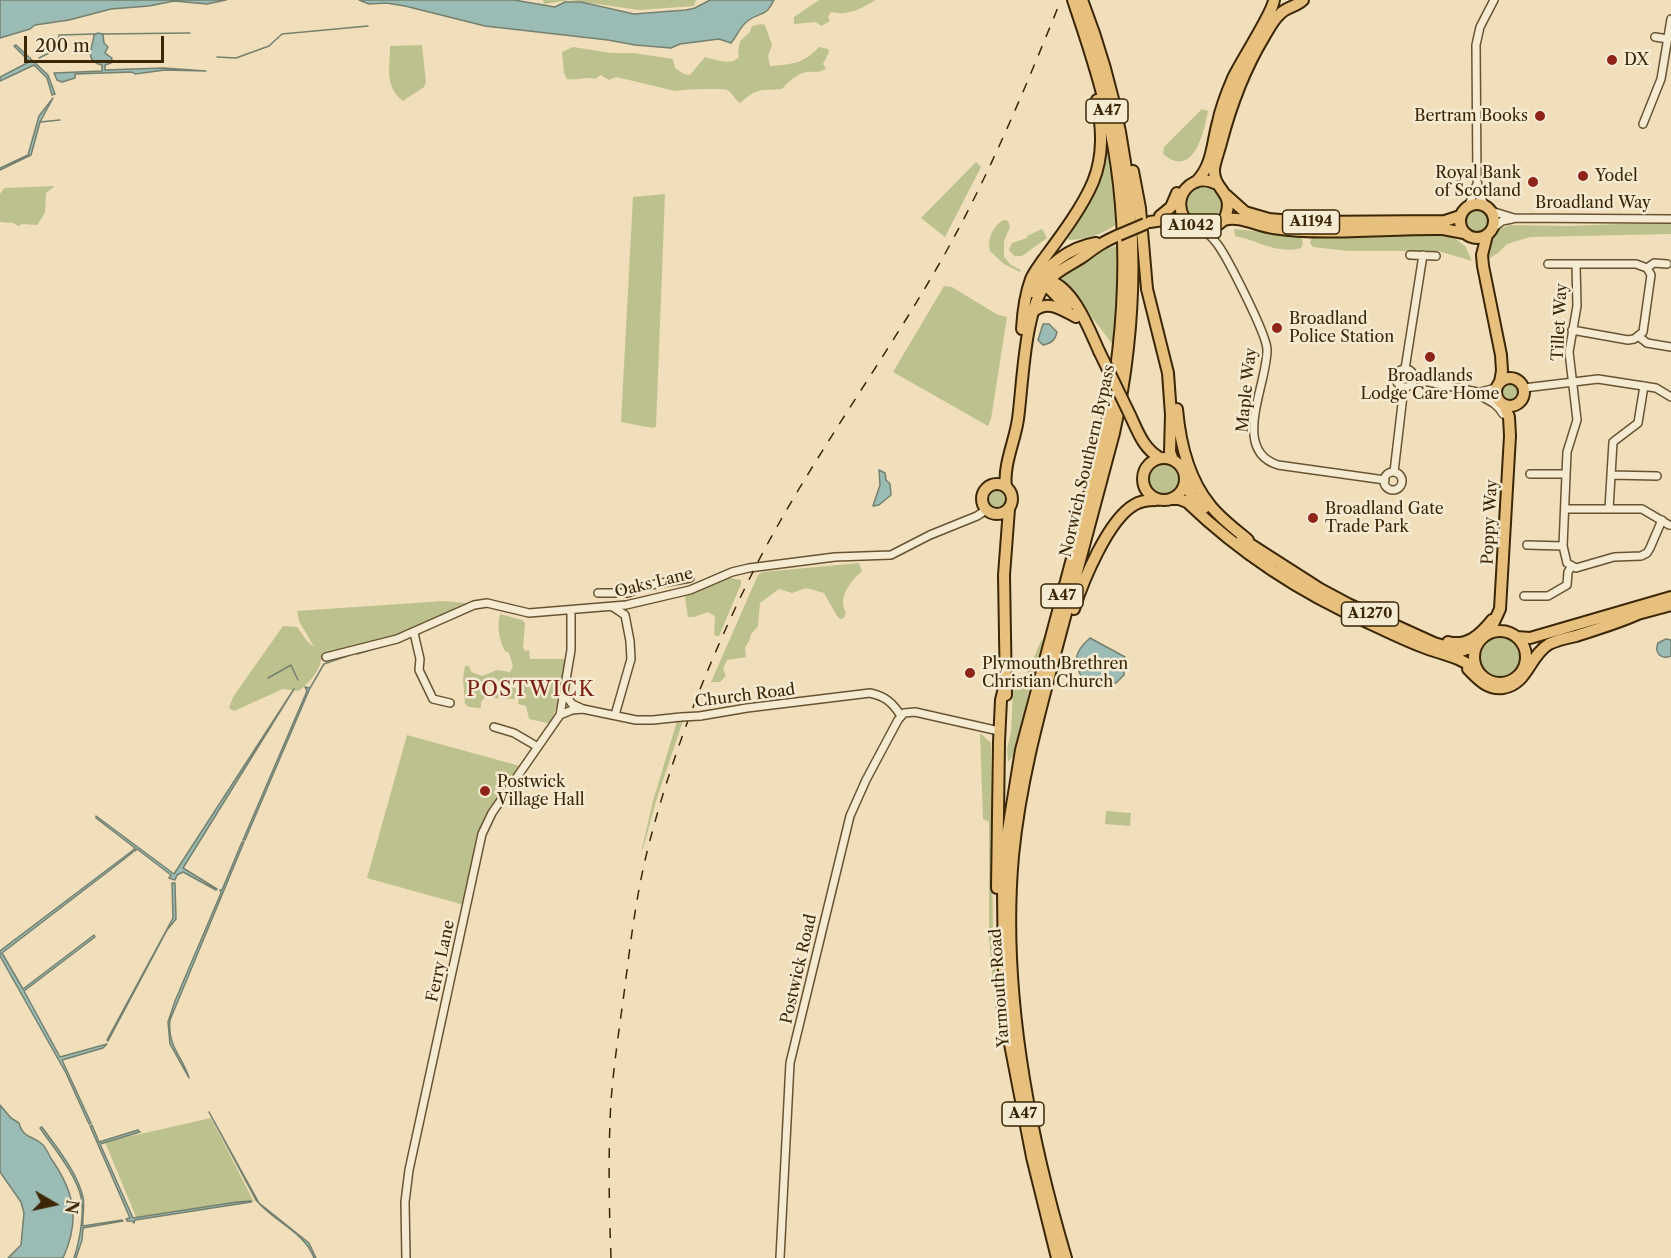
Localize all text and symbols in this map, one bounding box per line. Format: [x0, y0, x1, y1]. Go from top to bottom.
scale bar [27, 24, 166, 62]
text: 200 m [35, 35, 90, 57]
place label: DX [1624, 50, 1649, 70]
marker: DX [1605, 53, 1619, 67]
road number: A47 [1086, 99, 1128, 123]
place label: Bertram Books [1414, 106, 1528, 126]
marker: Bertram Books [1533, 109, 1547, 123]
place label: Royal Bank of Scotland [1435, 163, 1521, 201]
place label: Yodel [1595, 166, 1638, 186]
marker: Yodel [1576, 169, 1590, 183]
marker: Royal Bank of Scotland [1526, 175, 1540, 189]
street label: Broadland Way [1535, 193, 1651, 213]
road number: A1194 [1282, 210, 1340, 234]
road number: A1042 [1161, 214, 1221, 238]
street label: Tillet Way [1548, 283, 1572, 361]
place label: Broadland Police Station [1289, 309, 1394, 347]
marker: Broadland Police Station [1270, 321, 1284, 335]
street label: Maple Way [1233, 347, 1261, 433]
marker: Broadlands Lodge Care Home [1423, 350, 1437, 364]
street label: Norwich Southern Bypass [1056, 363, 1120, 559]
place label: Broadlands Lodge Care Home [1360, 366, 1500, 404]
street label: Poppy Way [1478, 479, 1502, 565]
place label: Broadland Gate Trade Park [1325, 499, 1444, 537]
marker: Broadland Gate Trade Park [1306, 511, 1320, 525]
street label: Oaks Lane [613, 564, 695, 602]
road number: A47 [1041, 584, 1083, 608]
road number: A1270 [1342, 602, 1398, 626]
place label: Plymouth Brethren Christian Church [982, 654, 1128, 692]
marker: Plymouth Brethren Christian Church [963, 666, 977, 680]
district label: POSTWICK [467, 678, 595, 702]
street label: Church Road [694, 680, 796, 712]
place label: Postwick Village Hall [497, 772, 584, 810]
marker: Postwick Village Hall [478, 784, 492, 798]
street label: Postwick Road [777, 912, 821, 1026]
street label: Ferry Lane [423, 918, 459, 1004]
street label: Yarmouth Road [986, 928, 1014, 1048]
road number: A47 [1002, 1102, 1044, 1126]
north arrow [24, 1174, 84, 1234]
text: N [61, 1198, 83, 1215]

